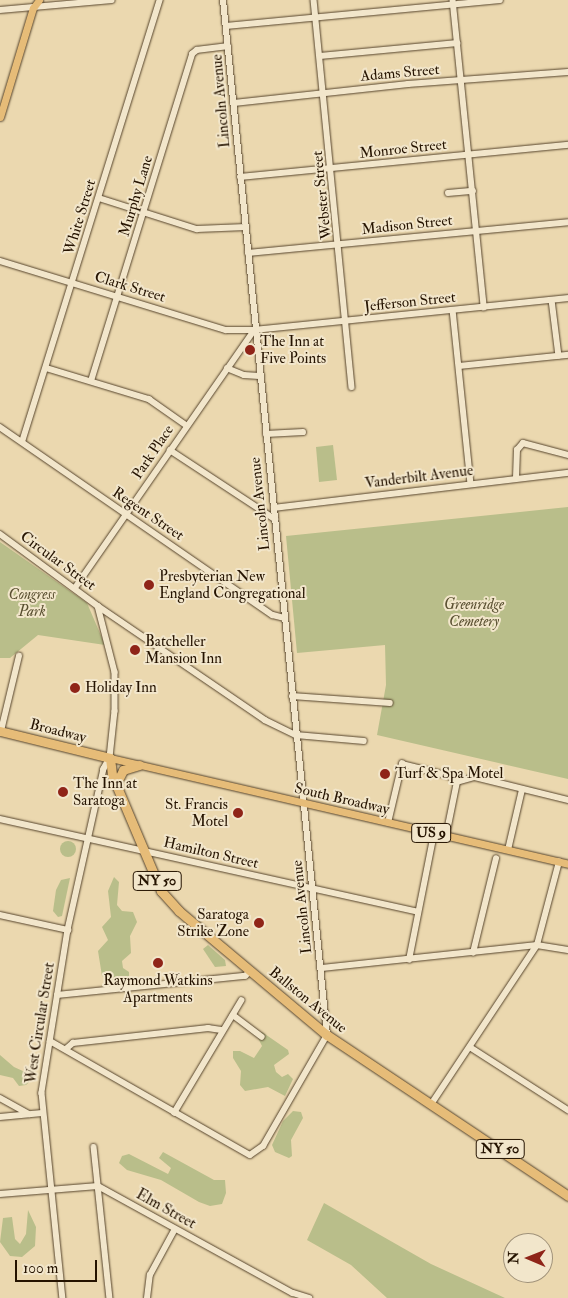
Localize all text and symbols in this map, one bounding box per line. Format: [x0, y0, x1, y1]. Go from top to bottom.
street label: Lincoln Avenue [208, 53, 234, 149]
street label: Adams Street [360, 61, 440, 85]
street label: Monroe Street [359, 135, 447, 163]
street label: Webster Street [308, 150, 336, 240]
street label: Murphy Lane [115, 153, 157, 239]
street label: White Street [60, 177, 100, 257]
street label: Madison Street [361, 211, 453, 239]
street label: Clark Street [92, 268, 168, 306]
street label: Jefferson Street [363, 288, 457, 316]
place label: The Inn at Five Points [260, 332, 326, 367]
marker: The Inn at Five Points [244, 344, 256, 356]
street label: Park Place [128, 421, 178, 483]
street label: Lincoln Avenue [246, 456, 274, 552]
street label: Vanderbilt Avenue [364, 461, 474, 493]
street label: Regent Street [109, 484, 187, 544]
street label: Circular Street [17, 528, 99, 594]
place label: Presbyterian New England Congregational [159, 567, 306, 602]
marker: Presbyterian New England Congregational [143, 579, 155, 591]
park label: Congress Park [9, 585, 55, 620]
park label: Greenridge Cemetery [444, 595, 504, 630]
place label: Batcheller Mansion Inn [145, 632, 222, 667]
marker: Batcheller Mansion Inn [129, 644, 141, 656]
place label: Holiday Inn [85, 679, 157, 697]
marker: Holiday Inn [69, 682, 81, 694]
street label: Broadway [28, 715, 88, 747]
place label: Turf & Spa Motel [395, 765, 503, 783]
marker: Turf & Spa Motel [379, 768, 391, 780]
place label: The Inn at Saratoga [73, 774, 137, 809]
street label: South Broadway [293, 779, 391, 819]
marker: The Inn at Saratoga [57, 786, 69, 798]
place label: St. Francis Motel [165, 795, 228, 830]
marker: St. Francis Motel [232, 807, 244, 819]
road number: US 9 [411, 821, 451, 844]
street label: Hamilton Street [162, 833, 260, 873]
street label: Lincoln Avenue [288, 859, 316, 955]
road number: NY 50 [132, 869, 182, 892]
place label: Saratoga Strike Zone [177, 905, 249, 940]
marker: Saratoga Strike Zone [253, 917, 265, 929]
marker: Raymond Watkins Apartments [152, 957, 164, 969]
street label: West Circular Street [22, 961, 58, 1085]
street label: Ballston Avenue [265, 963, 351, 1037]
place label: Raymond Watkins Apartments [103, 971, 213, 1006]
road number: NY 50 [475, 1138, 525, 1160]
street label: Elm Street [133, 1185, 199, 1233]
north arrow [503, 1233, 553, 1283]
scale bar [18, 1250, 100, 1282]
text: N [505, 1251, 522, 1264]
text: 100 m [23, 1259, 58, 1278]

